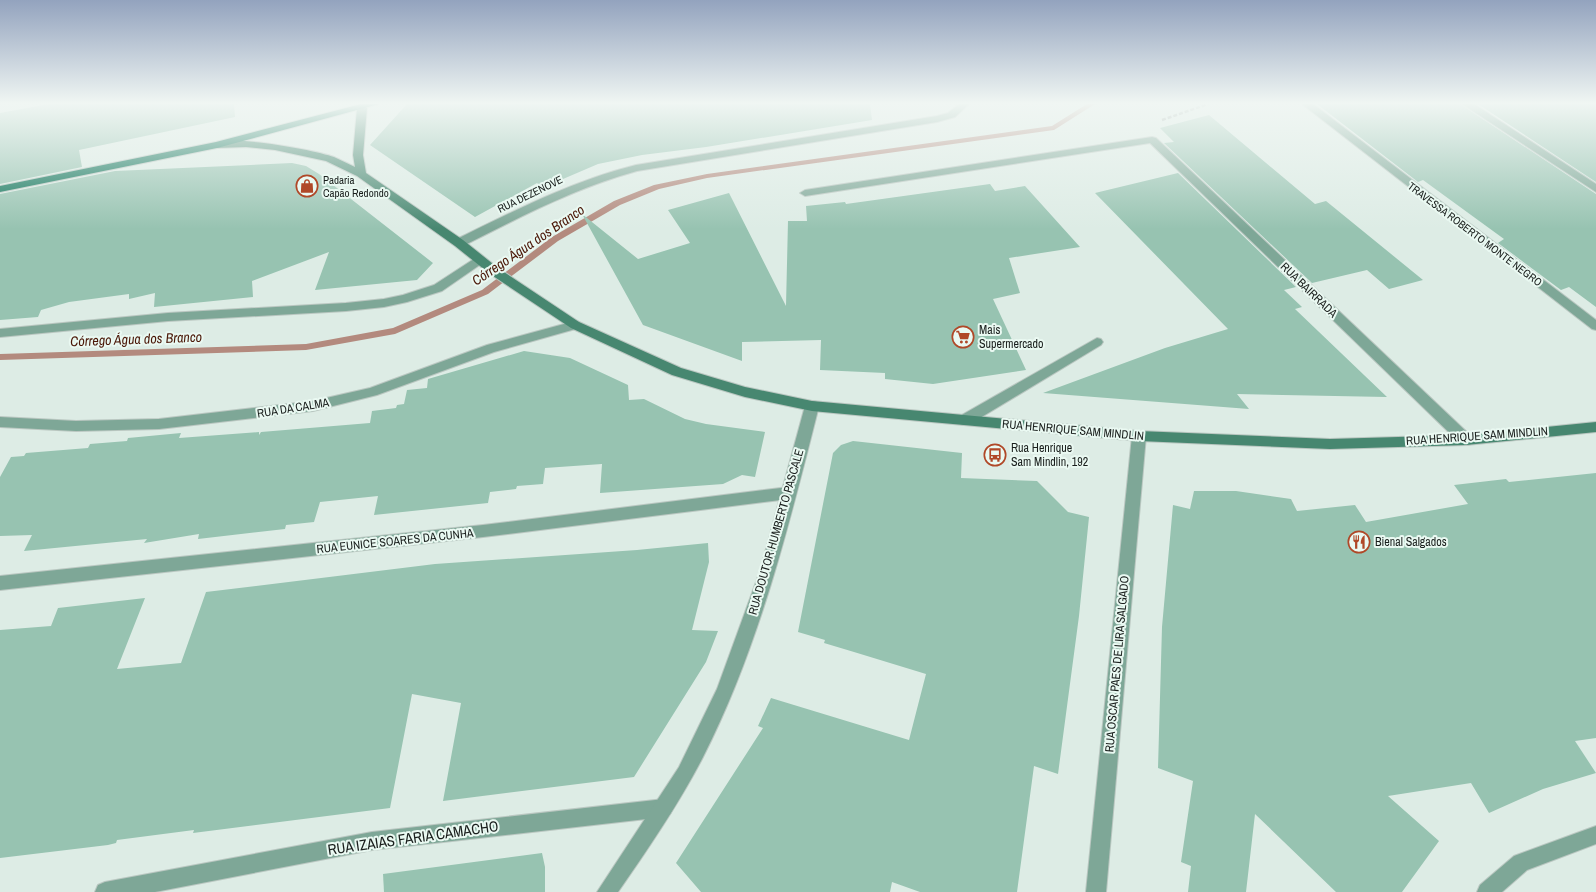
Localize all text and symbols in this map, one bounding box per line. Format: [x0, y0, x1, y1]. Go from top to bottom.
street label: RUA DEZENOVE [495, 172, 565, 216]
place label: Padaria Capão Redondo [323, 173, 389, 200]
shop icon: Padaria Capão Redondo [295, 174, 319, 198]
street label: TRAVESSA ROBERTO MONTE NEGRO [1405, 179, 1545, 289]
water label: Córrego Água dos Branco [468, 201, 588, 289]
street label: RUA BAIRRADA [1277, 259, 1341, 322]
place label: Mais Supermercado [979, 322, 1044, 352]
supermarket icon: Mais Supermercado [951, 325, 975, 349]
water label: Córrego Água dos Branco [70, 328, 202, 350]
street label: RUA DA CALMA [256, 394, 331, 422]
street label: RUA HENRIQUE SAM MINDLIN [1001, 416, 1145, 444]
street label: RUA HENRIQUE SAM MINDLIN [1406, 423, 1548, 449]
place label: Rua Henrique Sam Mindlin, 192 [1011, 440, 1088, 470]
bus stop icon: Rua Henrique Sam Mindlin, 192 [983, 443, 1007, 467]
street label: RUA DOUTOR HUMBERTO PASCALE [745, 447, 807, 617]
street label: RUA EUNICE SOARES DA CUNHA [316, 525, 475, 557]
restaurant icon: Bienal Salgados [1347, 530, 1371, 554]
place label: Bienal Salgados [1375, 534, 1447, 550]
street label: RUA OSCAR PAES DE LIRA SALGADO [1101, 575, 1133, 753]
street label: RUA IZAIAS FARIA CAMACHO [326, 815, 500, 860]

